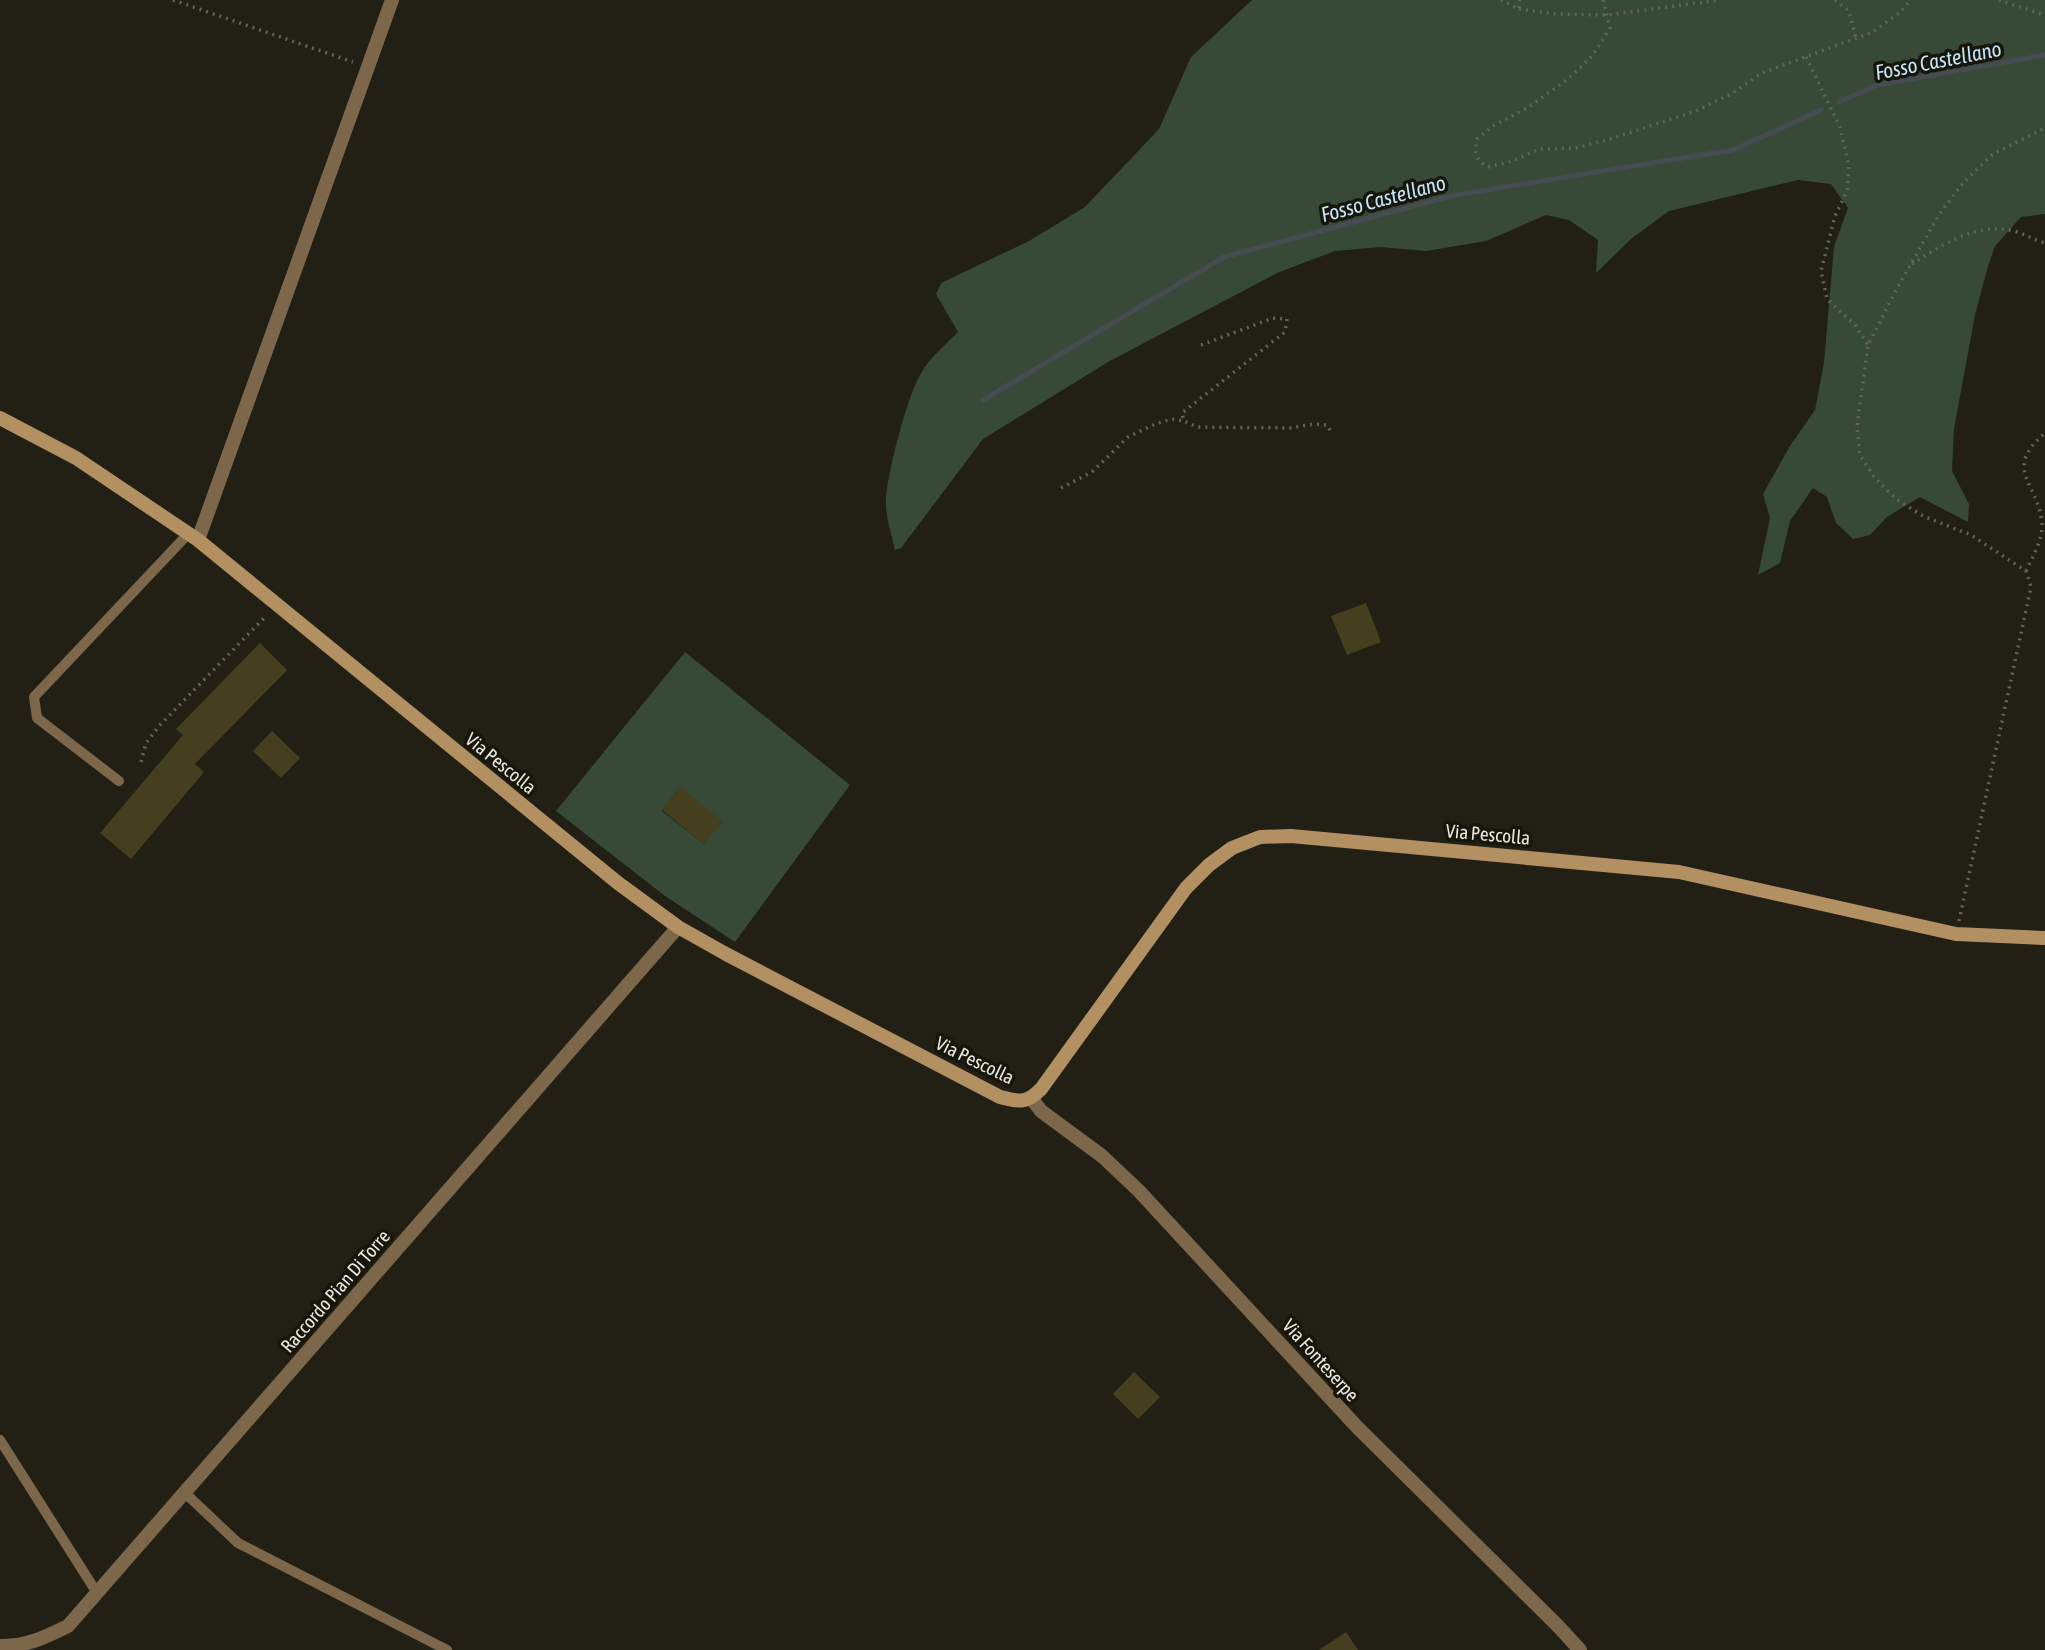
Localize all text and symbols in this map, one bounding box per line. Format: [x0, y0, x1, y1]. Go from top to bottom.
water label: Fosso Castellano [1873, 36, 2003, 84]
water label: Fosso Castellano [1318, 170, 1448, 226]
street label: Via Pescolla [461, 728, 541, 798]
street label: Via Pescolla [1445, 819, 1531, 849]
street label: Via Pescolla [932, 1032, 1018, 1088]
street label: Raccordo Pian Di Torre [276, 1225, 394, 1357]
street label: Via Fonteserpe [1278, 1314, 1364, 1406]

